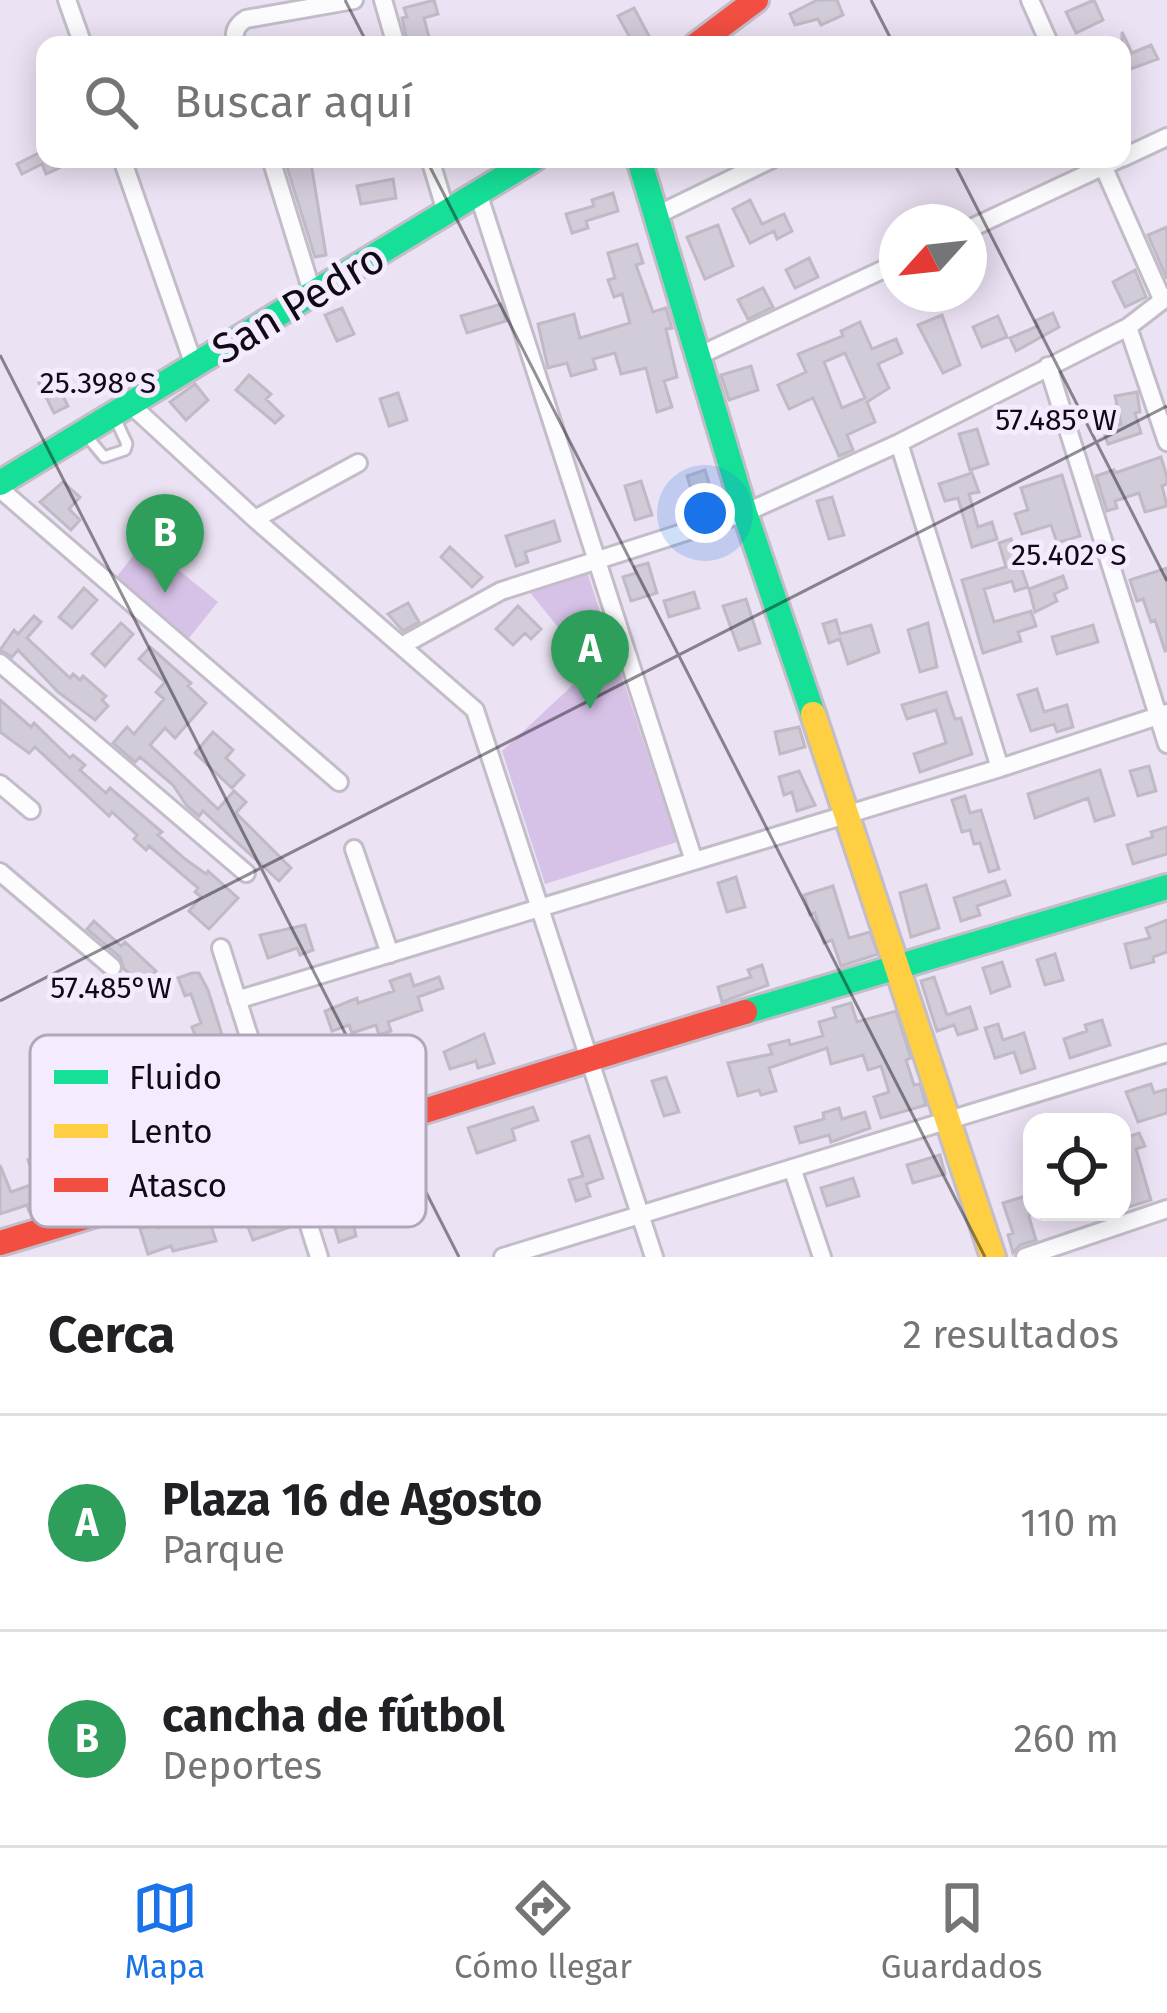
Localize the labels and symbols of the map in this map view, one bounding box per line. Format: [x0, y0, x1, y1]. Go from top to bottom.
north arrow [879, 204, 987, 312]
street label: San Pedro [203, 233, 394, 375]
text: 25.398°S [40, 365, 156, 401]
text: 57.485°W [995, 402, 1117, 438]
your location [675, 483, 735, 543]
pin: B [126, 494, 204, 593]
text: 25.402°S [1011, 537, 1127, 573]
pin: A [551, 610, 629, 709]
text: 57.485°W [50, 970, 172, 1006]
legend [30, 1035, 426, 1227]
text: Fluido [129, 1058, 222, 1098]
text: Lento [129, 1112, 213, 1152]
text: Atasco [129, 1166, 227, 1206]

